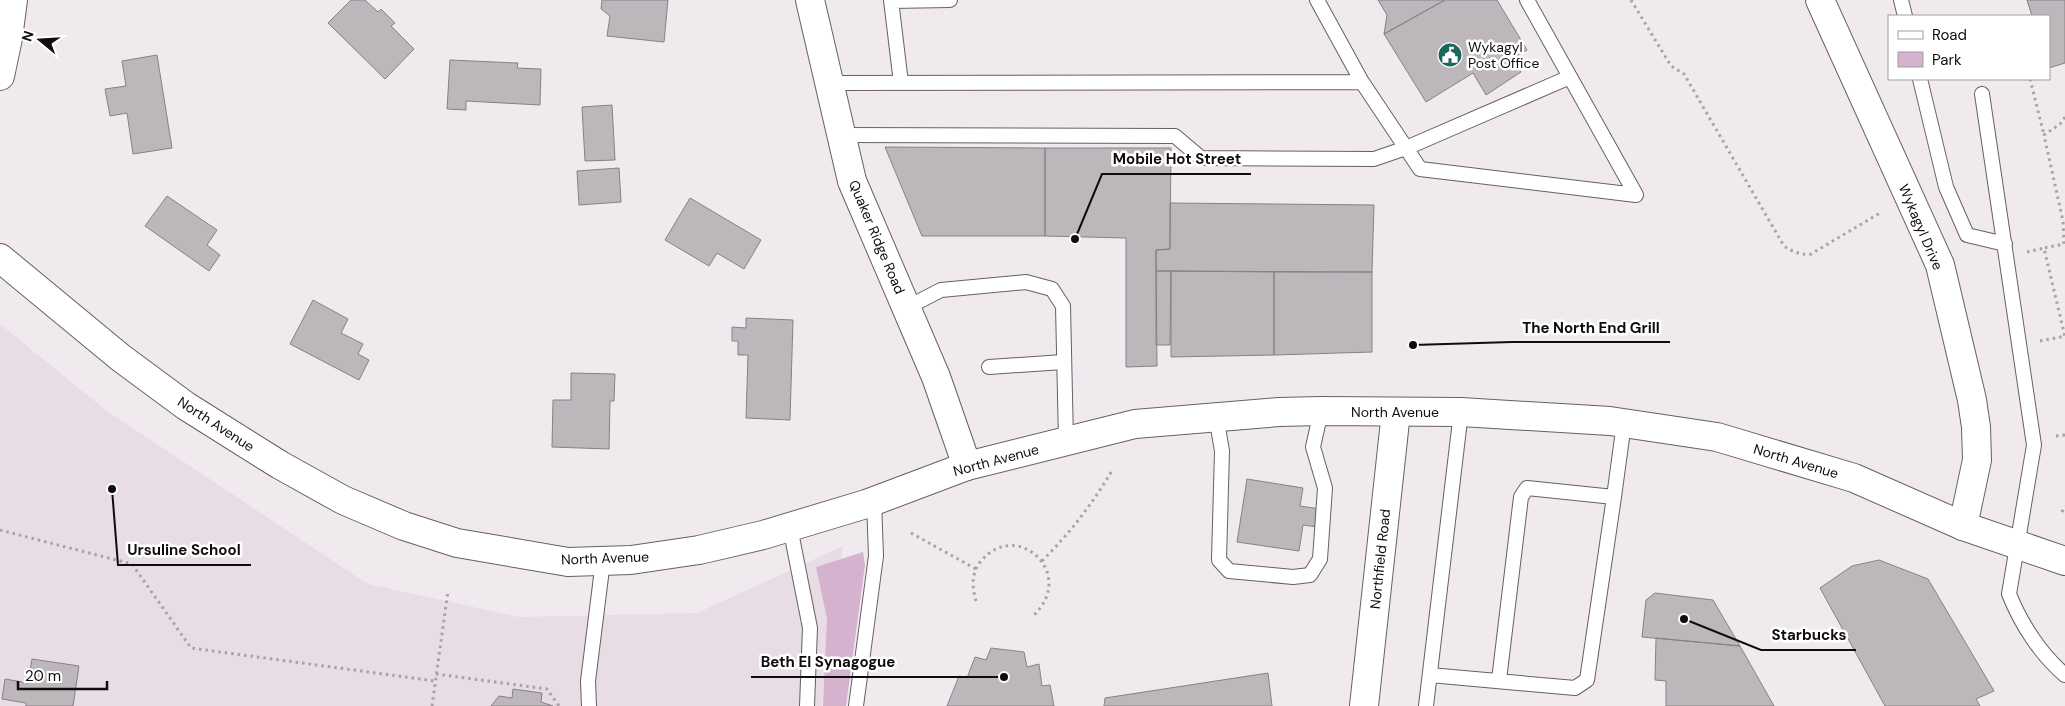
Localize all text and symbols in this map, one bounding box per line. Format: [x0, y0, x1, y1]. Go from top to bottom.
north arrow [15, 15, 65, 65]
legend [1888, 15, 2050, 80]
text: Road [1932, 25, 1967, 45]
text: N [17, 28, 38, 44]
place label: Wykagyl Post Office [1468, 38, 1539, 72]
public building icon: Wykagyl Post Office [1437, 42, 1463, 68]
text: Park [1932, 50, 1962, 70]
callout: Mobile Hot Street [1102, 144, 1251, 174]
text: Mobile Hot Street [1113, 149, 1241, 169]
street label: Quaker Ridge Road [845, 177, 909, 297]
street label: Wykagyl Drive [1895, 181, 1947, 273]
callout: The North End Grill [1512, 312, 1670, 342]
text: The North End Grill [1522, 318, 1660, 338]
street label: North Avenue [174, 392, 258, 456]
street label: North Avenue [1351, 403, 1439, 421]
street label: North Avenue [951, 440, 1041, 480]
street label: North Avenue [1751, 440, 1841, 482]
street label: Northfield Road [1366, 508, 1394, 610]
callout: Ursuline School [118, 535, 251, 565]
text: Ursuline School [127, 540, 241, 560]
street label: North Avenue [561, 547, 649, 569]
callout: Starbucks [1761, 620, 1856, 650]
text: Starbucks [1772, 625, 1846, 645]
callout: Beth El Synagogue [751, 647, 906, 677]
text: Beth El Synagogue [761, 652, 895, 672]
scale bar [18, 658, 106, 690]
text: 20 m [25, 666, 61, 686]

